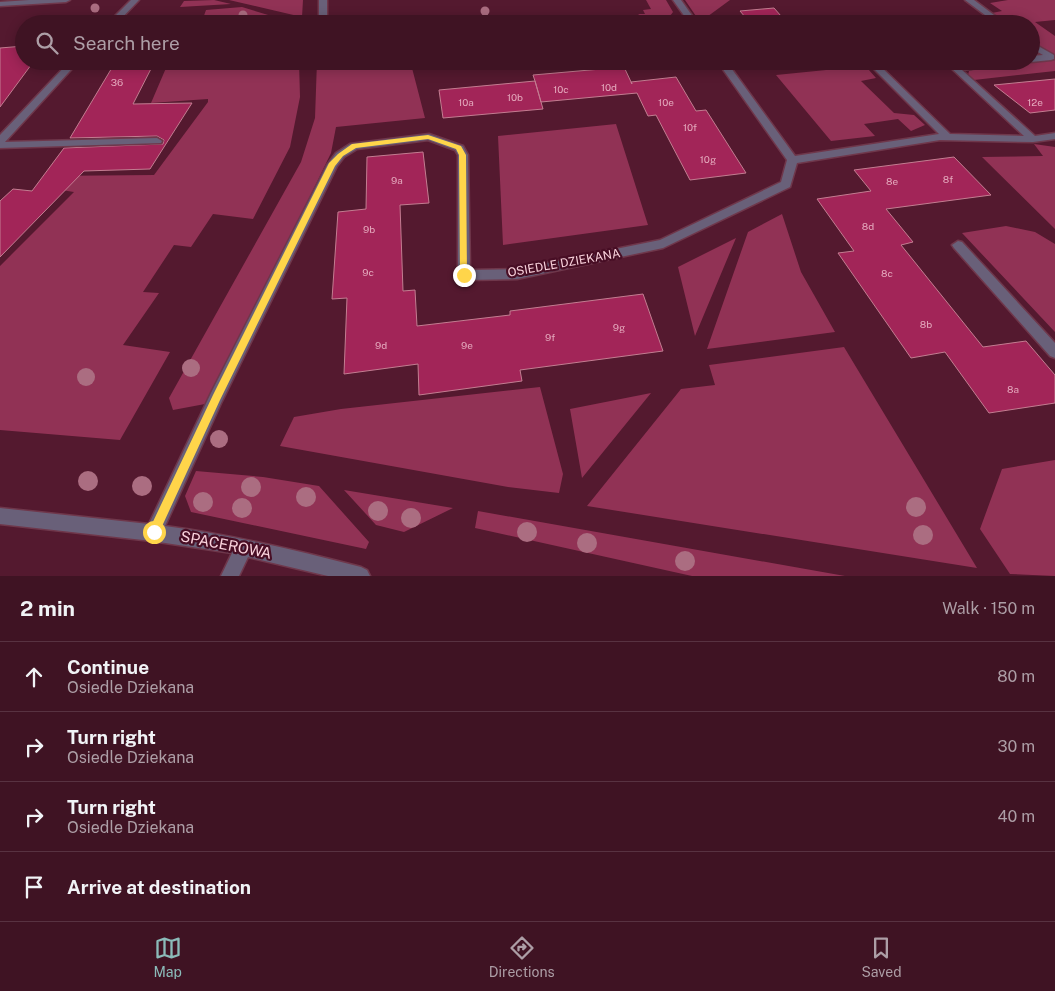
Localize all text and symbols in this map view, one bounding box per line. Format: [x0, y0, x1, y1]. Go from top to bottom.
search box [15, 15, 1040, 70]
icon: search [33, 29, 61, 57]
text: Search here [73, 32, 180, 54]
house number: 36 [111, 76, 123, 88]
house number: 10d [601, 81, 617, 93]
house number: 10c [553, 83, 569, 95]
house number: 10b [507, 91, 523, 103]
house number: 10a [458, 96, 474, 108]
house number: 10e [658, 96, 674, 108]
house number: 12e [1027, 96, 1043, 108]
house number: 10f [683, 121, 697, 133]
house number: 10g [700, 153, 716, 165]
house number: 8f [943, 173, 953, 185]
house number: 9a [391, 174, 403, 186]
house number: 8e [886, 175, 898, 187]
house number: 8d [862, 220, 874, 232]
house number: 9b [363, 223, 375, 235]
street label: OSIEDLE DZIEKANA [507, 246, 622, 280]
route end [453, 264, 476, 287]
house number: 9c [362, 266, 374, 278]
house number: 8c [881, 267, 893, 279]
house number: 8b [920, 318, 932, 330]
house number: 9g [613, 321, 625, 333]
house number: 9f [545, 331, 555, 343]
house number: 9d [375, 339, 387, 351]
house number: 9e [461, 339, 473, 351]
house number: 8a [1007, 383, 1019, 395]
route start [143, 521, 166, 544]
street label: SPACEROWA [179, 527, 273, 562]
text: 2 min [20, 596, 75, 621]
text: Walk · 150 m [942, 599, 1035, 618]
text: Continue [67, 656, 149, 678]
icon: ahead [20, 663, 48, 691]
text: 80 m [997, 667, 1035, 686]
text: Osiedle Dziekana [67, 678, 194, 697]
text: Turn right [67, 726, 156, 748]
icon: right [20, 733, 48, 761]
text: 30 m [998, 737, 1035, 756]
text: Osiedle Dziekana [67, 748, 194, 767]
text: Turn right [67, 796, 156, 818]
icon: right [20, 803, 48, 831]
text: 40 m [997, 807, 1035, 826]
text: Osiedle Dziekana [67, 818, 194, 837]
icon: arrive [20, 873, 48, 901]
text: Arrive at destination [67, 876, 251, 898]
tab: Map [153, 934, 182, 980]
tab: Directions [489, 934, 555, 980]
tab: Saved [861, 934, 902, 980]

